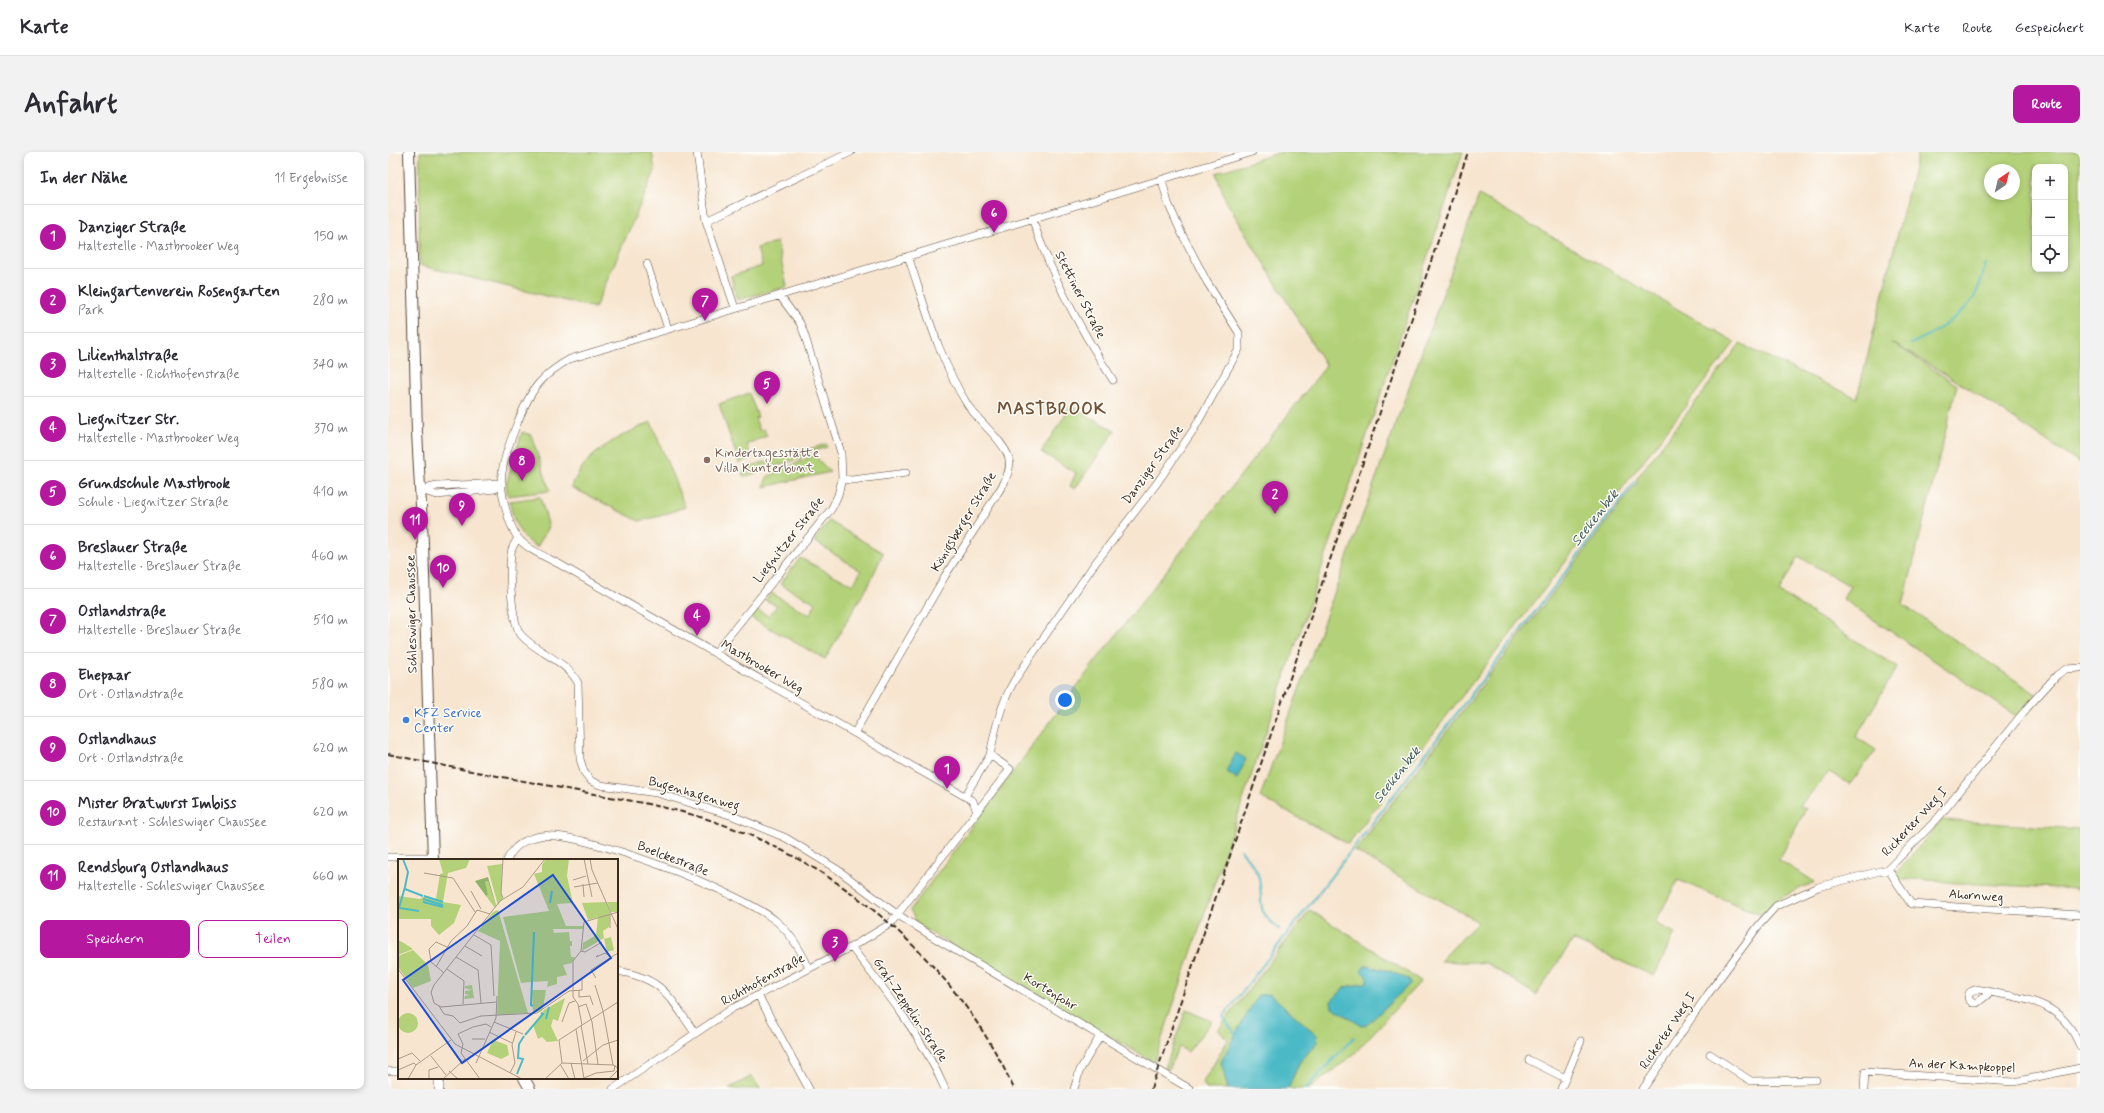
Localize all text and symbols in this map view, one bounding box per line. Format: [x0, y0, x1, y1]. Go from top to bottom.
text: Karte [20, 15, 69, 40]
text: Karte [1904, 19, 1940, 37]
text: Route [1962, 19, 1993, 37]
text: Gespeichert [2015, 19, 2084, 37]
button: Route [2013, 85, 2080, 123]
text: Anfahrt [24, 86, 117, 123]
north arrow [1984, 164, 2020, 200]
map controls [2032, 164, 2068, 272]
button: + [2032, 164, 2068, 200]
text: In der Nähe [40, 167, 128, 189]
text: 11 Ergebnisse [274, 170, 348, 187]
pin: 6 [981, 200, 1007, 233]
button: − [2032, 200, 2068, 236]
text: Danziger Straße [78, 218, 186, 238]
text: 1 [50, 228, 56, 245]
text: 150 m [314, 228, 348, 245]
button: locate [2032, 236, 2068, 272]
text: Haltestelle · Mastbrooker Weg [78, 238, 239, 255]
street label: Stettiner Straße [1051, 248, 1109, 342]
text: Kleingartenverein Rosengarten [78, 282, 280, 302]
pin: 7 [692, 288, 718, 321]
text: 2 [50, 292, 56, 309]
text: 280 m [313, 292, 348, 309]
text: Park [78, 302, 104, 319]
text: Lilienthalstraße [78, 346, 178, 366]
text: 3 [50, 356, 56, 373]
text: 340 m [313, 356, 348, 373]
text: Haltestelle · Richthofenstraße [78, 366, 240, 383]
pin: 5 [754, 371, 780, 404]
district label: MASTBROOK [997, 398, 1107, 420]
text: Liegnitzer Str. [78, 410, 179, 430]
text: 4 [49, 420, 57, 437]
text: 370 m [314, 420, 348, 437]
street label: Danziger Straße [1119, 422, 1187, 508]
text: Haltestelle · Mastbrooker Weg [78, 430, 239, 447]
place label: Kindertagesstätte Villa Kunterbunt [715, 445, 819, 477]
pin: 8 [509, 448, 535, 481]
marker: Kindertagesstätte Villa Kunterbunt [702, 455, 712, 465]
street label: Königsberger Straße [927, 469, 1002, 576]
text: Grundschule Mastbrook [78, 474, 230, 494]
pin: 2 [1262, 481, 1288, 514]
text: 5 [49, 484, 57, 501]
text: 410 m [313, 484, 348, 501]
water label: Seekenbek [1567, 485, 1623, 550]
pin: 9 [449, 493, 475, 526]
street label: Liegnitzer Straße [750, 493, 830, 588]
text: Schule · Liegnitzer Straße [78, 494, 229, 511]
pin: 11 [402, 507, 428, 540]
text: Breslauer Straße [78, 538, 187, 558]
text: 6 [50, 548, 56, 565]
text: 460 m [312, 548, 348, 565]
street label: Schleswiger Chaussee [402, 555, 422, 673]
pin: 10 [430, 555, 456, 588]
text: Haltestelle · Breslauer Straße [78, 558, 241, 575]
text: Ostlandstraße [78, 602, 166, 622]
pin: 4 [684, 603, 710, 636]
text: 7 [49, 612, 57, 629]
text: 510 m [313, 612, 348, 629]
text: Haltestelle · Breslauer Straße [78, 622, 241, 639]
street label: Mastbrooker Weg [718, 636, 806, 698]
text: Ehepaar [78, 666, 131, 686]
text: 8 [49, 676, 57, 693]
text: 580 m [311, 676, 348, 693]
text: Ort · Ostlandstraße [78, 686, 184, 703]
your location [1055, 690, 1075, 710]
place label: KFZ Service Center [414, 705, 482, 737]
marker: KFZ Service Center [401, 715, 411, 725]
text: Ostlandhaus [78, 730, 156, 750]
text: 9 [50, 740, 56, 757]
text: 620 m [313, 740, 348, 757]
water label: Seekenbek [1369, 742, 1425, 807]
text: Ort · Ostlandstraße [78, 750, 184, 767]
pin: 1 [934, 756, 960, 789]
street label: Bugenhagenweg [646, 773, 742, 817]
street label: Rickerter Weg I [1878, 783, 1953, 862]
text: Mister Bratwurst Imbiss [78, 794, 236, 814]
text: 10 [46, 804, 60, 821]
text: 620 m [313, 804, 348, 821]
text: Restaurant · Schleswiger Chaussee [78, 814, 267, 831]
street label: Boelckestraße [635, 838, 711, 880]
text: Rendsburg Ostlandhaus [78, 858, 229, 878]
inset map [398, 859, 618, 1079]
text: 11 [47, 868, 59, 885]
text: 660 m [312, 868, 348, 885]
text: Haltestelle · Schleswiger Chaussee [78, 878, 265, 895]
street label: Ahornweg [1948, 886, 2004, 906]
button: Speichern [40, 920, 190, 958]
button: Teilen [198, 920, 348, 958]
pin: 3 [822, 929, 848, 962]
street label: Richthofenstraße [718, 950, 808, 1010]
street label: Graf-Zeppelin-Straße [869, 955, 951, 1065]
street label: Kortenfohr [1019, 969, 1081, 1017]
street label: Rickerter Weg I [1636, 989, 1702, 1074]
street label: An der Kampkoppel [1908, 1055, 2016, 1077]

